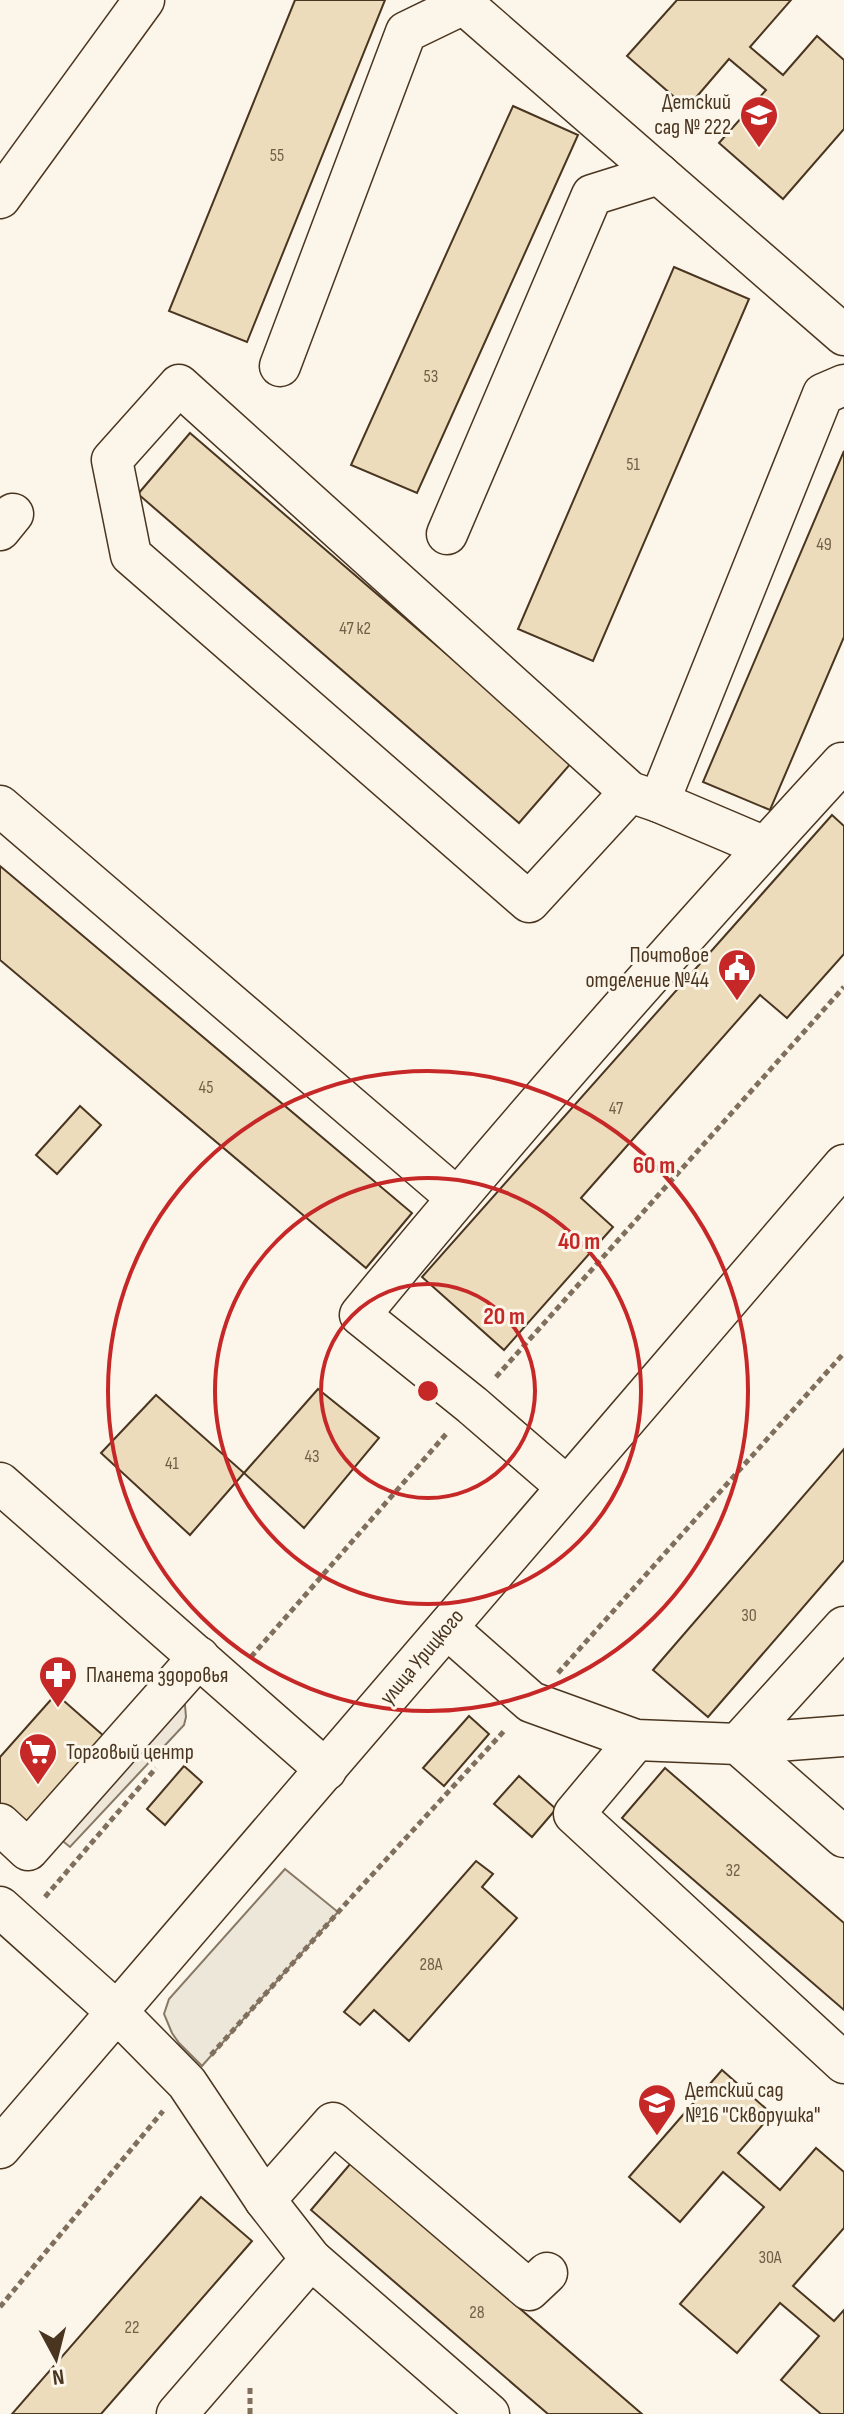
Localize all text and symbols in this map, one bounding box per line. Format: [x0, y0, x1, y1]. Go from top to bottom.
place label: Детский сад № 222 [654, 89, 731, 141]
school or university icon: Детский сад № 222 [738, 94, 780, 149]
house number: 55 [270, 145, 284, 166]
house number: 53 [424, 366, 438, 387]
house number: 51 [626, 454, 640, 475]
house number: 49 [816, 534, 832, 555]
house number: 47 к2 [339, 618, 371, 639]
place label: Почтовое отделение №44 [585, 942, 709, 994]
public building icon: Почтовое отделение №44 [716, 947, 758, 1002]
house number: 45 [199, 1077, 213, 1098]
house number: 47 [609, 1098, 624, 1119]
text: 60 m [633, 1151, 675, 1180]
text: 40 m [558, 1227, 600, 1256]
text: 20 m [483, 1302, 525, 1331]
centre of rings [414, 1377, 442, 1405]
house number: 43 [304, 1446, 320, 1467]
house number: 41 [165, 1453, 180, 1474]
street label: улица Урицкого [374, 1604, 470, 1710]
house number: 30 [741, 1605, 757, 1626]
pharmacy icon: Планета здоровья [37, 1654, 79, 1709]
place label: Планета здоровья [86, 1662, 229, 1689]
supermarket icon: Торговый центр [17, 1731, 59, 1786]
place label: Торговый центр [66, 1739, 194, 1766]
house number: 32 [726, 1860, 740, 1881]
house number: 28А [419, 1954, 443, 1975]
place label: Детский сад №16 "Скворушка" [685, 2077, 820, 2129]
school or university icon: Детский сад №16 "Скворушка" [636, 2082, 678, 2137]
house number: 30А [758, 2247, 782, 2268]
house number: 28 [469, 2302, 485, 2323]
house number: 22 [125, 2317, 139, 2338]
north arrow [16, 2318, 96, 2398]
text: N [51, 2362, 66, 2390]

